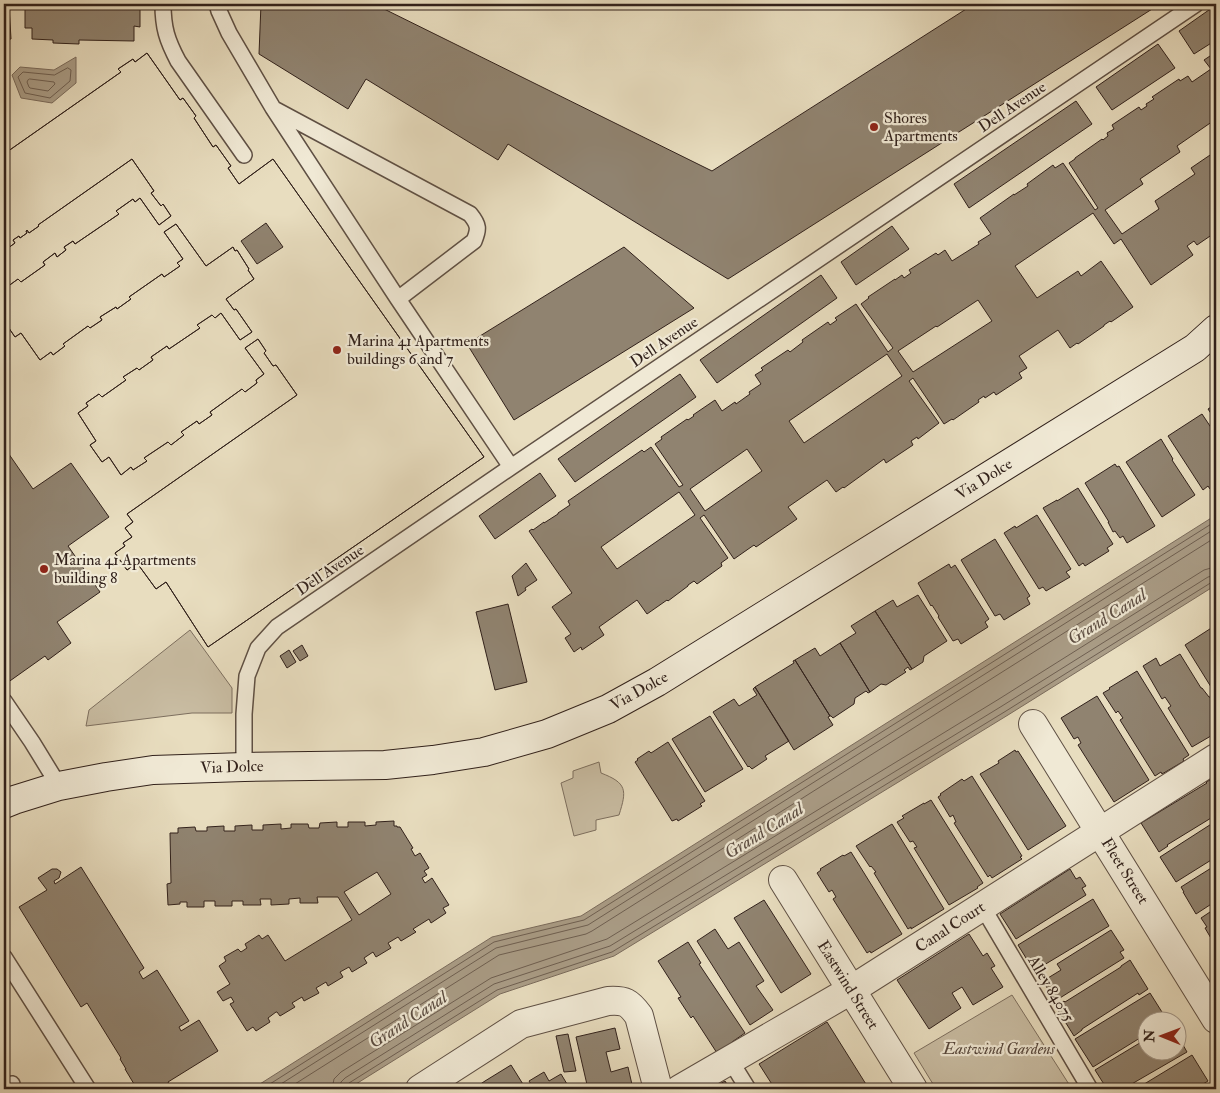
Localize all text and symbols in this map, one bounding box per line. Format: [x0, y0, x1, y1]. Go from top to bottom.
street label: Dell Avenue [974, 77, 1050, 137]
place label: Shores Apartments [883, 108, 958, 147]
marker: Shores Apartments [868, 121, 880, 133]
street label: Dell Avenue [626, 312, 702, 372]
place label: Marina 41 Apartments buildings 6 and 7 [347, 331, 489, 369]
marker: Marina 41 Apartments buildings 6 and 7 [331, 344, 343, 356]
street label: Via Dolce [952, 454, 1016, 504]
street label: Dell Avenue [292, 540, 368, 600]
place label: Marina 41 Apartments building 8 [54, 550, 196, 588]
marker: Marina 41 Apartments building 8 [38, 563, 50, 575]
water label: Grand Canal [1063, 583, 1152, 650]
street label: Via Dolce [606, 667, 672, 715]
street label: Via Dolce [200, 756, 264, 778]
water label: Grand Canal [720, 797, 809, 864]
street label: Fleet Street [1097, 834, 1153, 908]
street label: Canal Court [911, 897, 989, 957]
street label: Eastwind Street [813, 937, 883, 1033]
street label: Alley 84075 [1023, 951, 1079, 1026]
water label: Grand Canal [364, 985, 453, 1054]
north arrow [1138, 1010, 1188, 1060]
text: N [1141, 1029, 1158, 1043]
park label: Eastwind Gardens [942, 1039, 1056, 1059]

